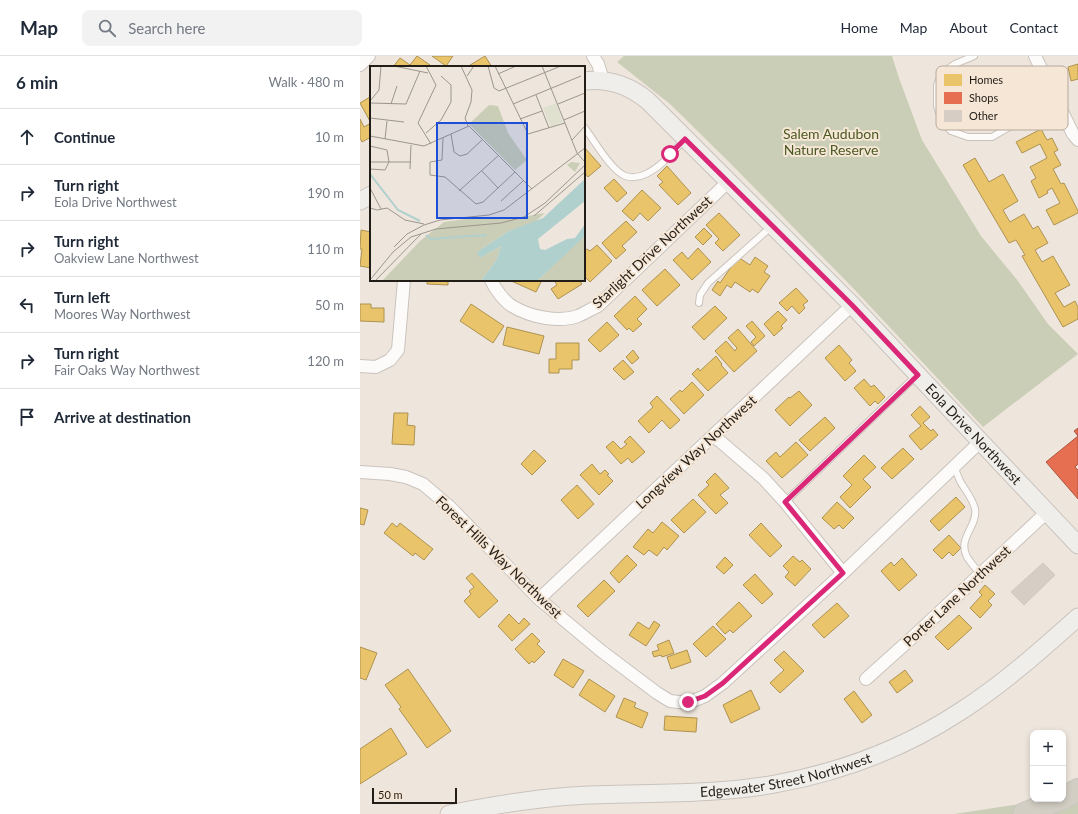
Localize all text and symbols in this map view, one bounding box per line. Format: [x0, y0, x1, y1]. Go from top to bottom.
search box [82, 10, 362, 46]
text: Map [20, 16, 58, 39]
icon: search [96, 17, 118, 39]
text: Search here [128, 19, 206, 37]
text: Home [840, 19, 878, 36]
text: Map [900, 19, 927, 36]
text: About [949, 19, 987, 36]
text: Contact [1009, 19, 1058, 36]
inset map [370, 66, 585, 281]
legend [936, 66, 1068, 130]
text: 6 min [16, 72, 58, 93]
text: Homes [969, 73, 1003, 86]
text: Walk · 480 m [268, 74, 344, 90]
text: Shops [969, 91, 998, 104]
text: Other [969, 109, 998, 122]
park label: Salem Audubon Nature Reserve [783, 125, 879, 158]
icon: ahead [16, 126, 38, 148]
text: Continue [54, 128, 115, 146]
text: 10 m [315, 129, 344, 145]
route start [661, 145, 679, 163]
text: Turn right [54, 176, 119, 194]
icon: right [16, 182, 38, 204]
text: 190 m [307, 185, 344, 201]
street label: Starlight Drive Northwest [588, 192, 715, 311]
text: Eola Drive Northwest [54, 194, 177, 210]
text: Turn right [54, 232, 119, 250]
icon: right [16, 238, 38, 260]
text: 110 m [307, 241, 344, 257]
text: Oakview Lane Northwest [54, 250, 199, 266]
text: Turn left [54, 288, 110, 306]
icon: left [16, 294, 38, 316]
text: 50 m [315, 297, 344, 313]
text: Moores Way Northwest [54, 306, 190, 322]
text: Turn right [54, 344, 119, 362]
icon: right [16, 350, 38, 372]
text: 120 m [307, 353, 344, 369]
text: Fair Oaks Way Northwest [54, 362, 200, 378]
street label: Eola Drive Northwest [922, 380, 1025, 488]
street label: Longview Way Northwest [632, 391, 759, 512]
icon: arrive [16, 406, 38, 428]
text: Arrive at destination [54, 408, 191, 426]
street label: Forest Hills Way Northwest [433, 492, 566, 621]
street label: Porter Lane Northwest [900, 542, 1014, 650]
route end [679, 693, 697, 711]
map controls [1030, 730, 1066, 802]
button: + [1030, 730, 1066, 766]
street label: Edgewater Street Northwest [700, 749, 874, 800]
button: − [1030, 766, 1066, 802]
scale bar [372, 786, 457, 805]
text: 50 m [378, 788, 403, 801]

